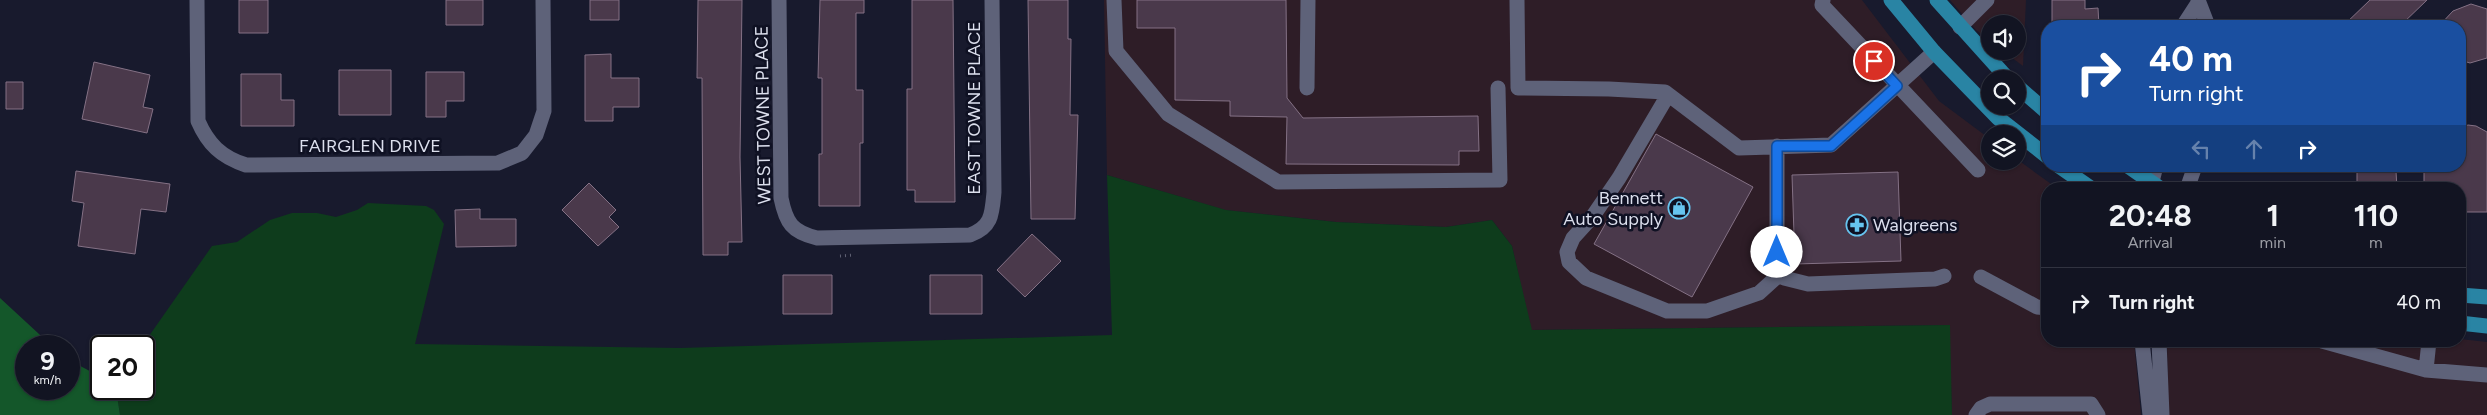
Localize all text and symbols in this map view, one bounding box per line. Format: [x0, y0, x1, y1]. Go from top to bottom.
map controls [1981, 15, 2026, 170]
button: sound [1981, 15, 2026, 60]
street label: EAST TOWNE PLACE [963, 21, 985, 195]
street label: WEST TOWNE PLACE [750, 26, 776, 204]
text: 40 m [2149, 38, 2233, 80]
pin [1853, 40, 1895, 82]
icon: right [2066, 40, 2131, 105]
icon: arrive [1860, 47, 1888, 75]
button: search [1981, 70, 2026, 115]
text: Turn right [2149, 80, 2244, 107]
button: layers [1981, 125, 2026, 170]
street label: FAIRGLEN DRIVE [299, 135, 441, 157]
icon: left [2187, 135, 2215, 163]
icon: ahead [2240, 135, 2268, 163]
icon: right [2293, 135, 2321, 163]
place label: Bennett Auto Supply [1563, 187, 1664, 230]
shop icon: Bennett Auto Supply [1667, 196, 1691, 220]
text: 20:48 [2109, 197, 2192, 234]
text: 1 [2266, 197, 2279, 234]
text: 110 [2354, 197, 2398, 234]
pharmacy icon: Walgreens [1845, 213, 1869, 237]
place label: Walgreens [1873, 214, 1957, 236]
position arrow [1750, 225, 1802, 277]
text: Arrival [2128, 233, 2173, 252]
text: min [2260, 233, 2286, 252]
text: m [2369, 233, 2383, 252]
icon: right [2066, 289, 2094, 317]
text: Turn right [2109, 291, 2195, 314]
text: 40 m [2396, 291, 2441, 314]
speed limit sign: 20 [90, 335, 155, 400]
text: 9 [40, 346, 55, 376]
text: km/h [34, 373, 61, 387]

